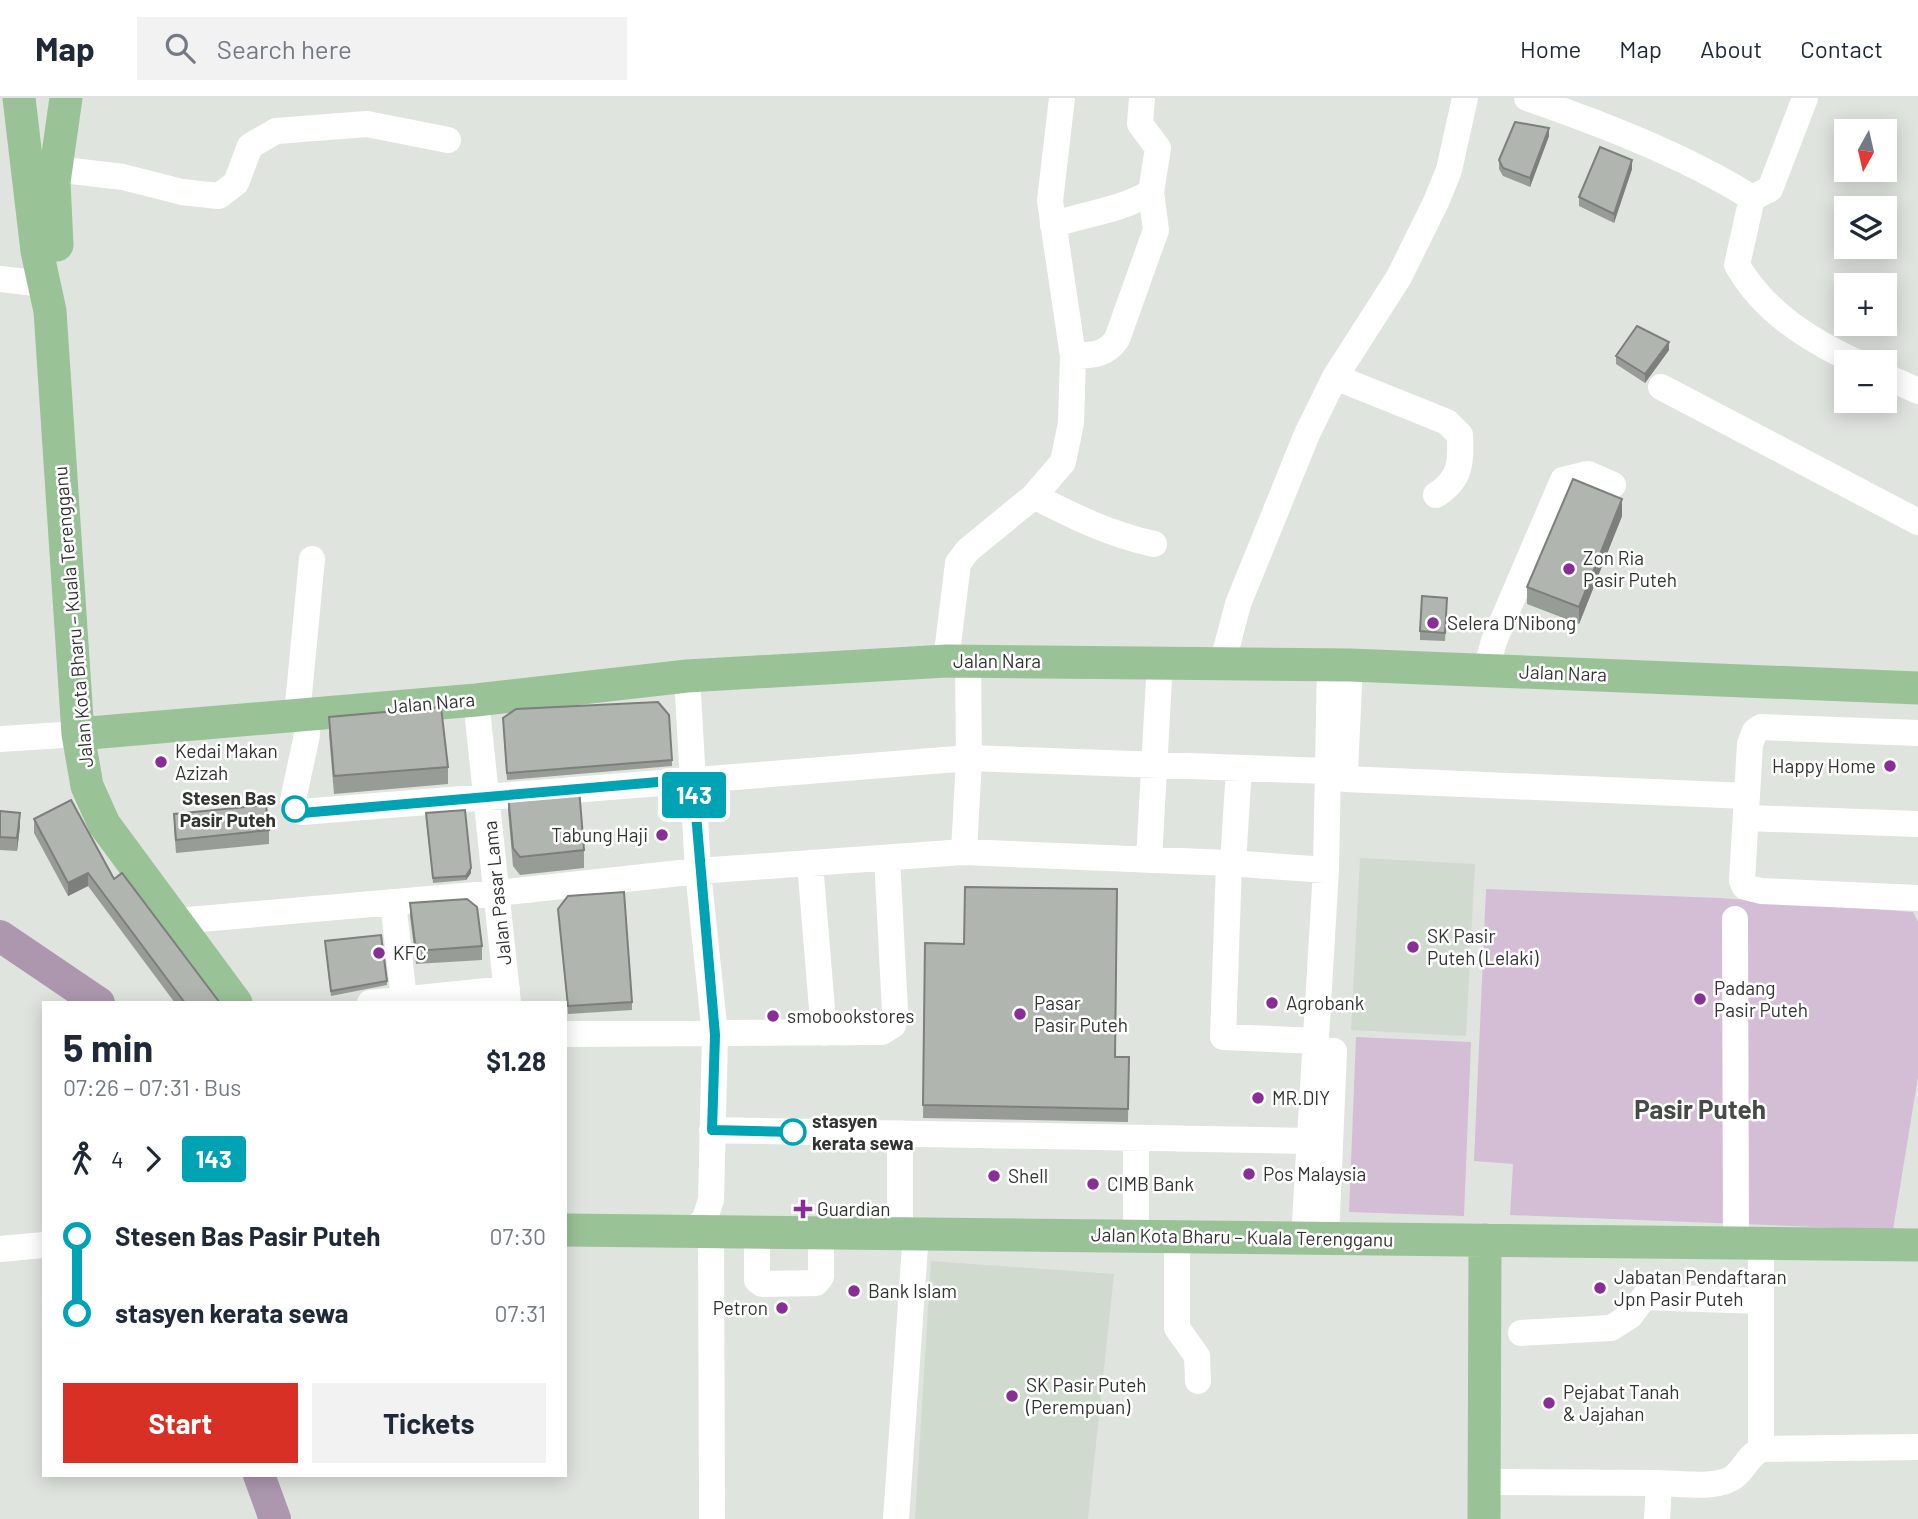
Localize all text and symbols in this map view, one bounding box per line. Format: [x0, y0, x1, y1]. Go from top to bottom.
search box [137, 17, 627, 80]
text: Map [35, 28, 95, 68]
icon: search [161, 29, 199, 67]
text: Search here [217, 33, 352, 64]
text: Home [1520, 34, 1581, 63]
text: Map [1619, 34, 1662, 63]
text: About [1700, 34, 1762, 63]
text: Contact [1800, 34, 1883, 63]
north arrow [1834, 119, 1897, 182]
map controls [1834, 119, 1897, 413]
button: layers [1834, 196, 1897, 259]
button: + [1834, 273, 1897, 336]
button: − [1834, 350, 1897, 413]
street label: Jalan Kota Bharu – Kuala Terengganu [48, 465, 97, 769]
place label: Zon Ria Pasir Puteh [1583, 546, 1677, 591]
marker: Zon Ria Pasir Puteh [1561, 561, 1577, 577]
place label: Selera D’Nibong [1447, 611, 1576, 634]
marker: Selera D’Nibong [1425, 615, 1441, 631]
street label: Jalan Nara [953, 649, 1041, 672]
street label: Jalan Nara [1519, 659, 1607, 686]
street label: Jalan Nara [386, 687, 476, 718]
place label: Kedai Makan Azizah [175, 739, 278, 784]
marker: Kedai Makan Azizah [153, 754, 169, 770]
place label: Happy Home [1772, 754, 1876, 777]
marker: Happy Home [1882, 758, 1898, 774]
line badge: 143 [654, 772, 734, 818]
text: 143 [676, 780, 712, 809]
place label: Stesen Bas Pasir Puteh [180, 786, 276, 831]
marker: Stesen Bas Pasir Puteh [282, 796, 308, 822]
street label: Jalan Pasar Lama [477, 820, 516, 966]
place label: Tabung Haji [551, 823, 648, 846]
marker: Tabung Haji [654, 827, 670, 843]
place label: SK Pasir Puteh (Lelaki) [1427, 924, 1540, 969]
marker: SK Pasir Puteh (Lelaki) [1405, 939, 1421, 955]
place label: KFC [393, 941, 427, 964]
marker: KFC [371, 945, 387, 961]
place label: Padang Pasir Puteh [1714, 976, 1808, 1021]
place label: Pasar Pasir Puteh [1034, 991, 1128, 1036]
place label: Agrobank [1286, 991, 1364, 1014]
marker: Padang Pasir Puteh [1692, 991, 1708, 1007]
marker: Agrobank [1264, 995, 1280, 1011]
place label: smobookstores [787, 1004, 915, 1027]
marker: Pasar Pasir Puteh [1012, 1006, 1028, 1022]
marker: smobookstores [765, 1008, 781, 1024]
text: 5 min [63, 1024, 153, 1070]
text: $1.28 [486, 1045, 546, 1076]
text: 07:26 – 07:31 · Bus [63, 1073, 241, 1101]
place label: MR.DIY [1272, 1086, 1330, 1109]
marker: MR.DIY [1250, 1090, 1266, 1106]
district label: Pasir Puteh [1634, 1093, 1766, 1124]
place label: stasyen kerata sewa [812, 1109, 913, 1154]
marker: stasyen kerata sewa [780, 1119, 806, 1145]
icon: walk [63, 1140, 101, 1178]
icon: forward [134, 1140, 172, 1178]
text: 143 [196, 1144, 232, 1173]
text: 4 [111, 1145, 124, 1173]
place label: Pos Malaysia [1263, 1162, 1366, 1185]
place label: Shell [1008, 1164, 1048, 1187]
marker: Pos Malaysia [1241, 1166, 1257, 1182]
marker: Shell [986, 1168, 1002, 1184]
place label: CIMB Bank [1107, 1172, 1194, 1195]
marker: CIMB Bank [1085, 1176, 1101, 1192]
place label: Guardian [817, 1197, 891, 1220]
marker: Guardian [795, 1201, 811, 1217]
text: Stesen Bas Pasir Puteh [115, 1220, 381, 1251]
text: 07:30 [489, 1222, 546, 1250]
street label: Jalan Kota Bharu – Kuala Terengganu [1091, 1222, 1393, 1251]
place label: Jabatan Pendaftaran Jpn Pasir Puteh [1614, 1265, 1787, 1310]
place label: Bank Islam [868, 1279, 957, 1302]
marker: Jabatan Pendaftaran Jpn Pasir Puteh [1592, 1280, 1608, 1296]
marker: Bank Islam [846, 1283, 862, 1299]
place label: Petron [713, 1296, 768, 1319]
text: stasyen kerata sewa [115, 1297, 348, 1328]
text: 07:31 [495, 1299, 546, 1327]
marker: Petron [774, 1300, 790, 1316]
place label: SK Pasir Puteh (Perempuan) [1025, 1373, 1147, 1418]
place label: Pejabat Tanah & Jajahan [1563, 1380, 1680, 1425]
button: Start [63, 1383, 298, 1463]
button: Tickets [312, 1383, 546, 1463]
marker: SK Pasir Puteh (Perempuan) [1004, 1388, 1020, 1404]
marker: Pejabat Tanah & Jajahan [1541, 1395, 1557, 1411]

